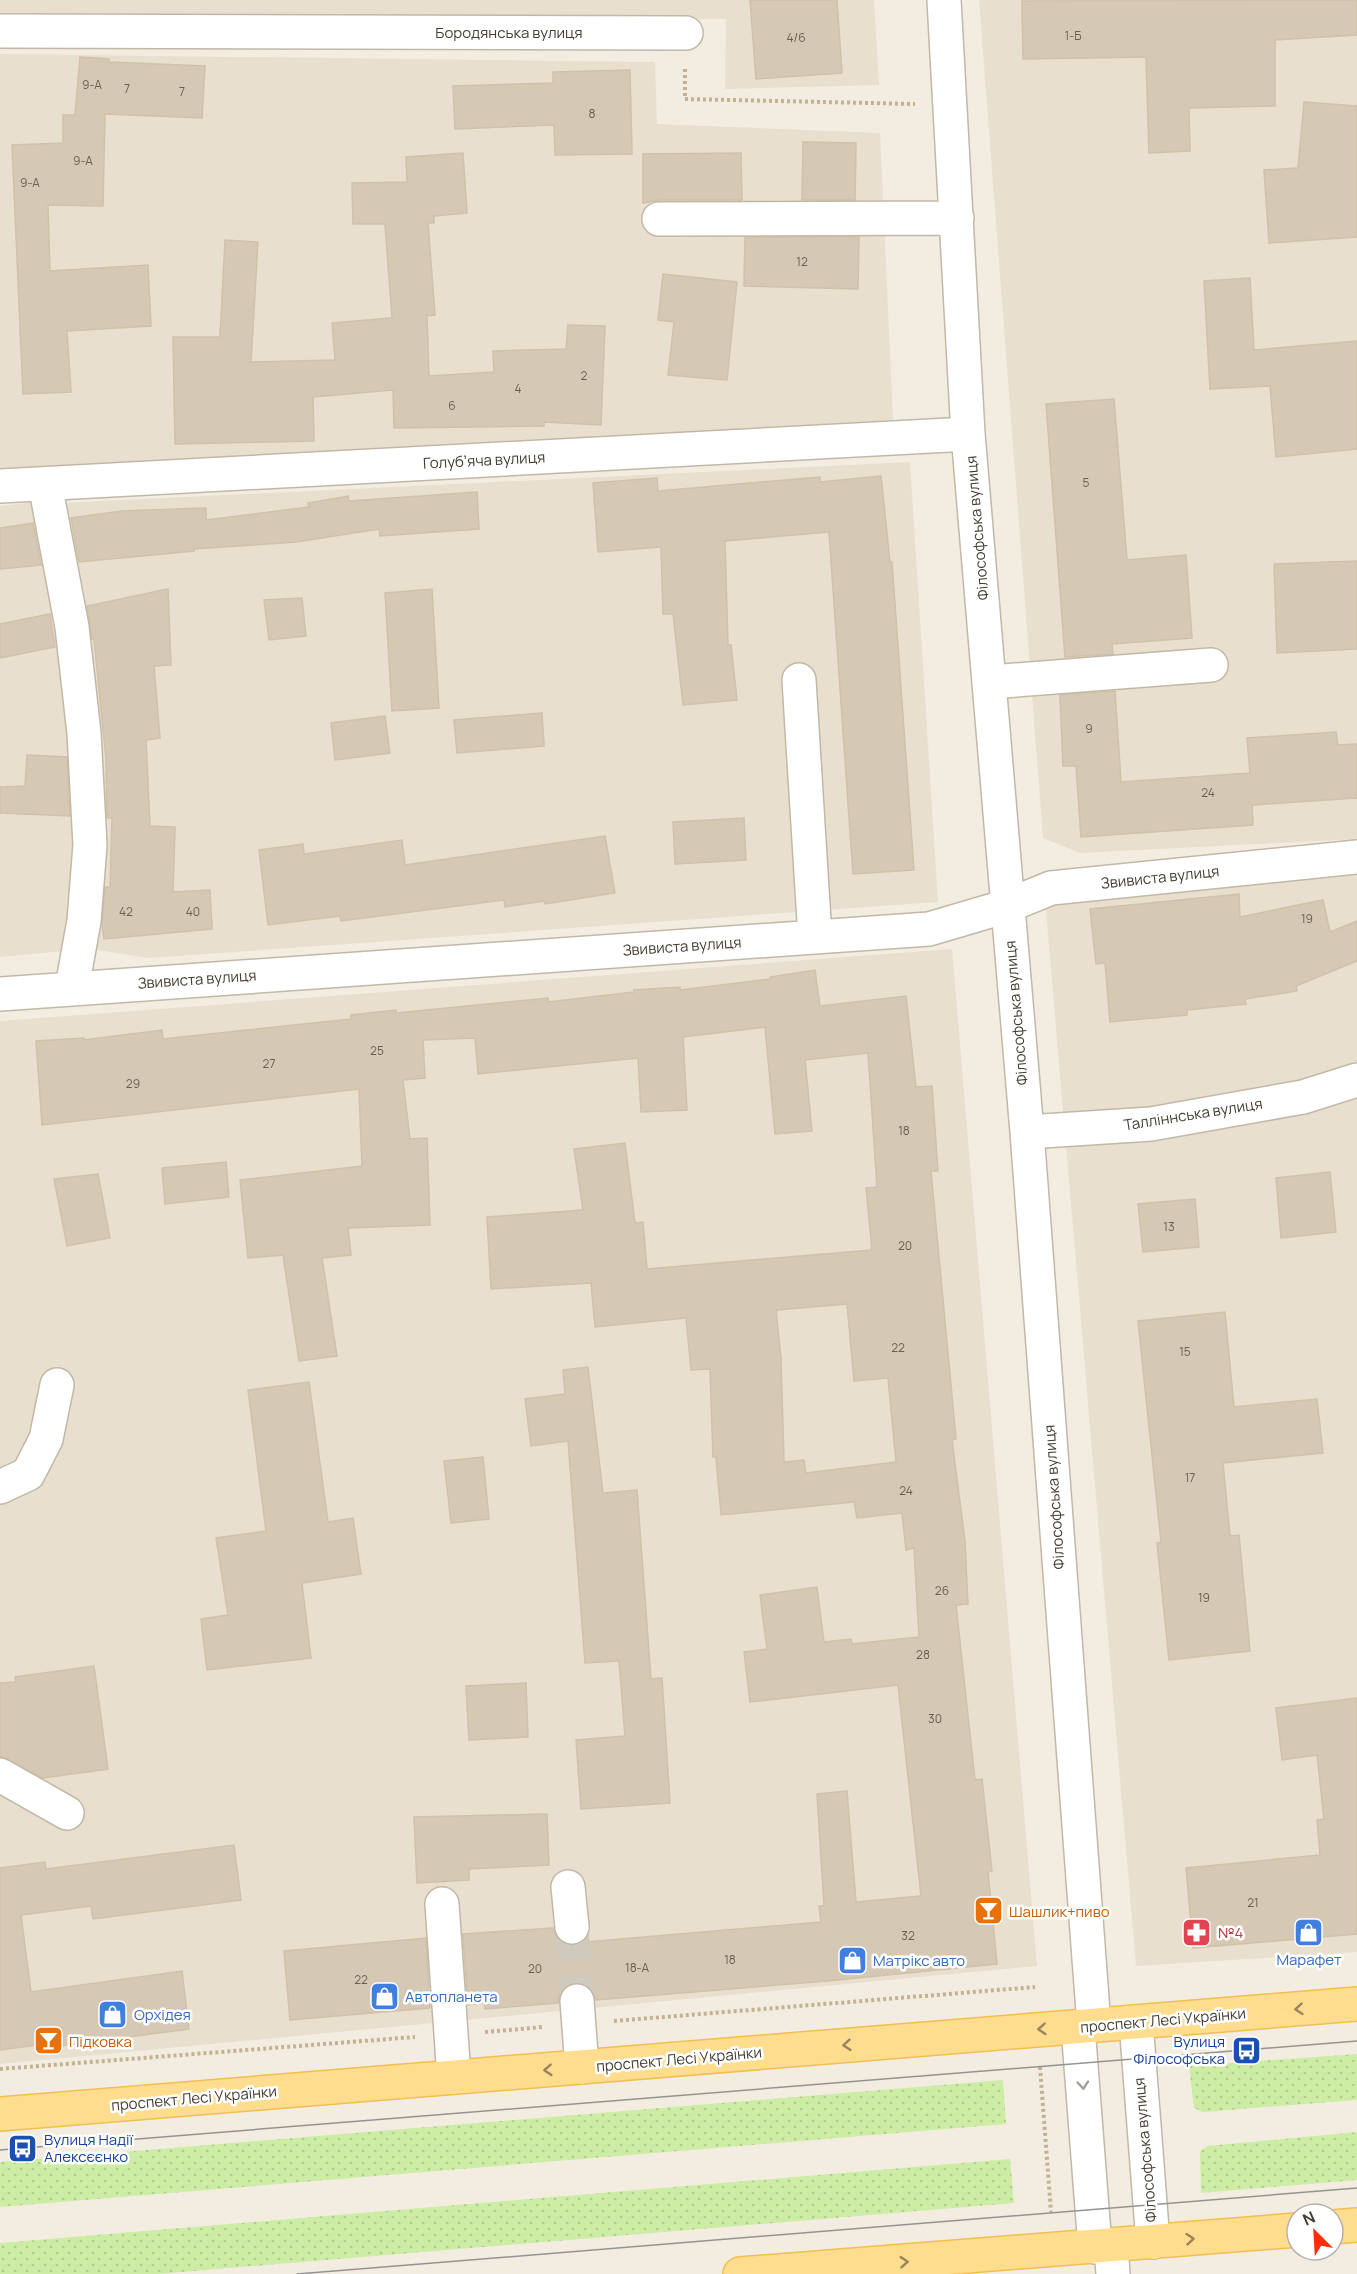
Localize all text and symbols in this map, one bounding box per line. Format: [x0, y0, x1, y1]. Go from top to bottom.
street label: Бородянська вулиця [435, 22, 583, 43]
house number: 1-Б [1065, 27, 1081, 44]
house number: 4/6 [786, 29, 806, 46]
house number: 9-А [82, 76, 102, 93]
house number: 7 [124, 80, 130, 97]
house number: 7 [179, 83, 185, 100]
house number: 8 [589, 105, 596, 122]
house number: 9-А [73, 152, 93, 169]
house number: 9-А [20, 174, 40, 191]
house number: 12 [796, 253, 808, 270]
house number: 2 [581, 367, 588, 384]
house number: 4 [514, 380, 522, 397]
house number: 6 [448, 397, 456, 414]
street label: Голубʼяча вулиця [422, 446, 546, 474]
street label: Філософська вулиця [960, 455, 994, 601]
house number: 5 [1083, 474, 1090, 491]
house number: 9 [1085, 720, 1093, 737]
house number: 24 [1201, 784, 1215, 801]
street label: Звивиста вулиця [1100, 860, 1220, 894]
house number: 42 [119, 903, 133, 920]
house number: 40 [186, 903, 200, 920]
house number: 19 [1301, 910, 1313, 927]
street label: Звивиста вулиця [622, 931, 742, 961]
street label: Філософська вулиця [999, 940, 1033, 1086]
street label: Звивиста вулиця [137, 964, 257, 994]
house number: 25 [370, 1042, 384, 1059]
house number: 27 [263, 1055, 275, 1072]
house number: 29 [126, 1075, 140, 1092]
street label: Талліннська вулиця [1122, 1093, 1264, 1135]
house number: 18 [898, 1122, 910, 1139]
house number: 13 [1163, 1218, 1175, 1235]
house number: 20 [898, 1237, 912, 1254]
house number: 22 [891, 1339, 905, 1356]
house number: 15 [1179, 1343, 1191, 1360]
street label: Філософська вулиця [1038, 1424, 1070, 1570]
house number: 17 [1185, 1469, 1195, 1486]
house number: 24 [899, 1482, 913, 1499]
house number: 26 [935, 1582, 949, 1599]
house number: 19 [1198, 1589, 1210, 1606]
house number: 28 [916, 1646, 930, 1663]
house number: 30 [928, 1710, 942, 1727]
house number: 21 [1247, 1894, 1259, 1911]
bar icon: Шашлик+пиво [972, 1895, 1004, 1927]
place label: Шашлик+пиво [1009, 1901, 1110, 1922]
pharmacy icon: №4 [1181, 1916, 1213, 1948]
shop icon: Марафет [1293, 1916, 1325, 1948]
place label: №4 [1218, 1922, 1244, 1943]
house number: 32 [901, 1927, 915, 1944]
shop icon: Матрікс авто [836, 1944, 868, 1976]
place label: Марафет [1276, 1949, 1342, 1970]
place label: Матрікс авто [873, 1950, 965, 1971]
house number: 18 [724, 1951, 736, 1968]
house number: 18-А [625, 1959, 649, 1976]
house number: 20 [528, 1960, 542, 1977]
house number: 22 [354, 1971, 368, 1988]
shop icon: Автопланета [368, 1980, 400, 2012]
place label: Автопланета [405, 1986, 498, 2007]
shop icon: Орхідея [97, 1998, 129, 2030]
street label: проспект Лесі Українки [1079, 2002, 1247, 2038]
one-way arrow [1294, 2002, 1303, 2015]
place label: Орхідея [134, 2004, 191, 2025]
one-way arrow [1037, 2023, 1046, 2036]
bar icon: Підковка [32, 2025, 64, 2057]
place label: Підковка [69, 2031, 132, 2052]
place label: Вулиця Філософська [1133, 2031, 1225, 2069]
bus stop icon: Вулиця Філософська [1230, 2034, 1262, 2066]
one-way arrow [843, 2038, 852, 2051]
street label: проспект Лесі Українки [595, 2041, 763, 2077]
one-way arrow [544, 2063, 553, 2076]
street label: Філософська вулиця [1128, 2077, 1162, 2223]
street label: проспект Лесі Українки [110, 2080, 278, 2116]
one-way arrow [1076, 2081, 1089, 2090]
place label: Вулиця Надії Алексєєнко [44, 2129, 134, 2167]
bus stop icon: Вулиця Надії Алексєєнко [7, 2132, 39, 2164]
north arrow [1285, 2202, 1345, 2262]
text: N [1299, 2206, 1319, 2231]
one-way arrow [1185, 2233, 1194, 2246]
one-way arrow [899, 2255, 908, 2268]

